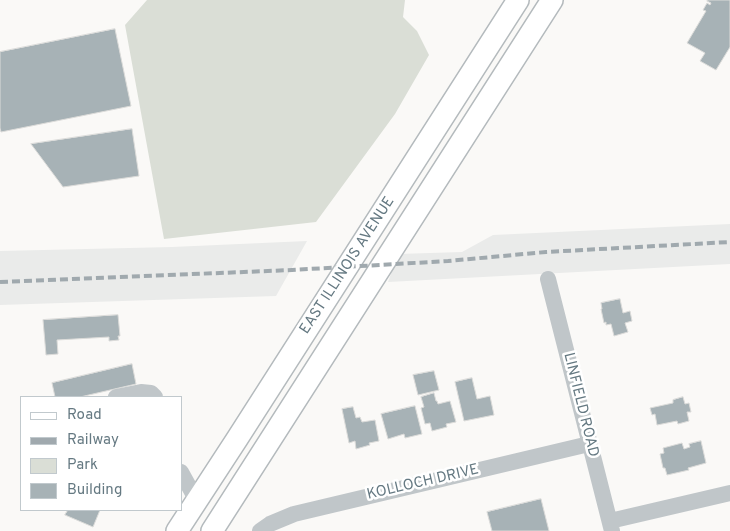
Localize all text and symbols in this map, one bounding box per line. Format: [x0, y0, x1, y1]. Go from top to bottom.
street label: EAST ILLINOIS AVENUE [297, 194, 399, 338]
street label: LINFIELD ROAD [558, 351, 602, 459]
legend [20, 396, 182, 511]
text: Road [67, 406, 102, 425]
text: Railway [67, 431, 119, 450]
text: Park [67, 456, 98, 475]
street label: KOLLOCH DRIVE [365, 461, 481, 505]
text: Building [67, 481, 122, 500]

